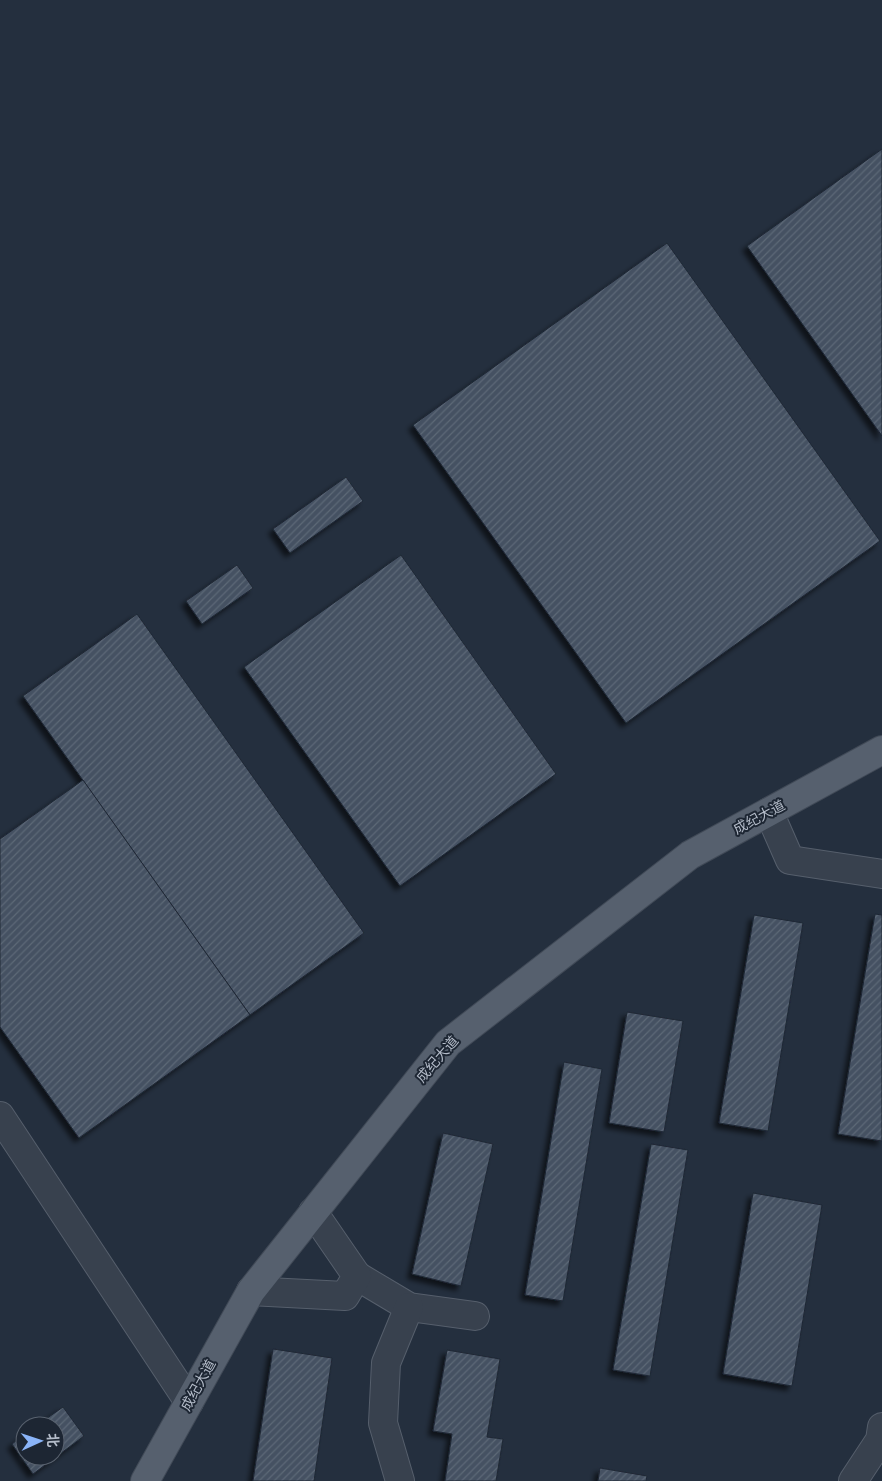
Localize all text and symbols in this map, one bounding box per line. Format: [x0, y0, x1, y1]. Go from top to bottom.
street label: 成纪大道 [731, 797, 787, 837]
street label: 成纪大道 [413, 1033, 461, 1085]
street label: 成纪大道 [177, 1357, 219, 1413]
north arrow [15, 1416, 65, 1466]
text: 北 [45, 1433, 61, 1448]

